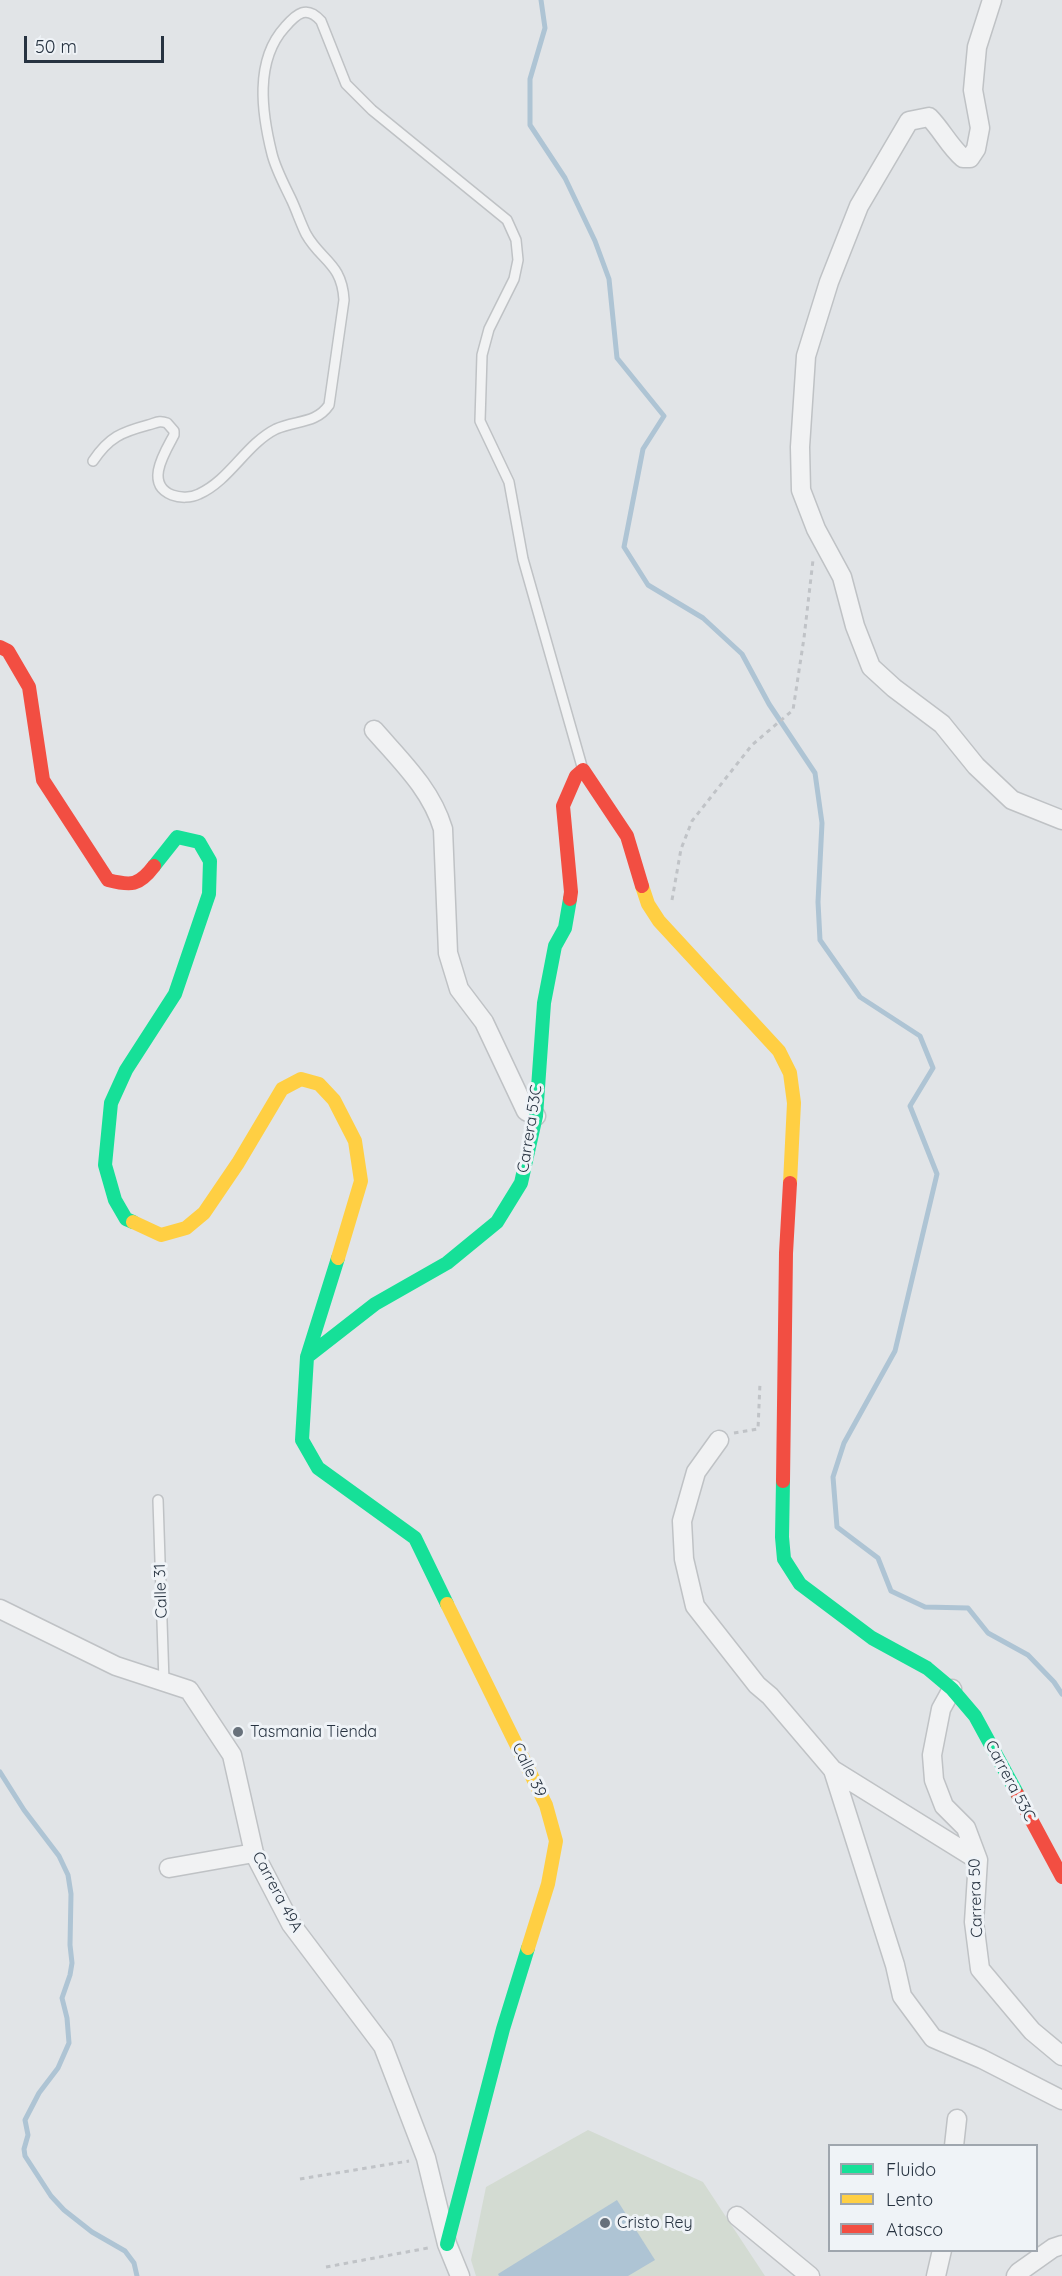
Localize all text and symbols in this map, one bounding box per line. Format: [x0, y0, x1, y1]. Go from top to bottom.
scale bar [27, 24, 166, 62]
text: 50 m [35, 35, 77, 58]
street label: Carrera 53C [514, 1084, 546, 1174]
street label: Calle 31 [150, 1563, 172, 1619]
place label: Tasmania Tienda [250, 1722, 377, 1742]
marker: Tasmania Tienda [231, 1725, 245, 1739]
street label: Carrera 53C [981, 1737, 1039, 1825]
street label: Calle 39 [508, 1740, 550, 1800]
street label: Carrera 49A [248, 1848, 306, 1936]
street label: Carrera 50 [965, 1858, 987, 1938]
legend [828, 2144, 1038, 2252]
text: Fluido [886, 2158, 936, 2181]
text: Lento [886, 2188, 933, 2211]
place label: Cristo Rey [617, 2213, 693, 2233]
marker: Cristo Rey [598, 2216, 612, 2230]
text: Atasco [886, 2218, 943, 2241]

